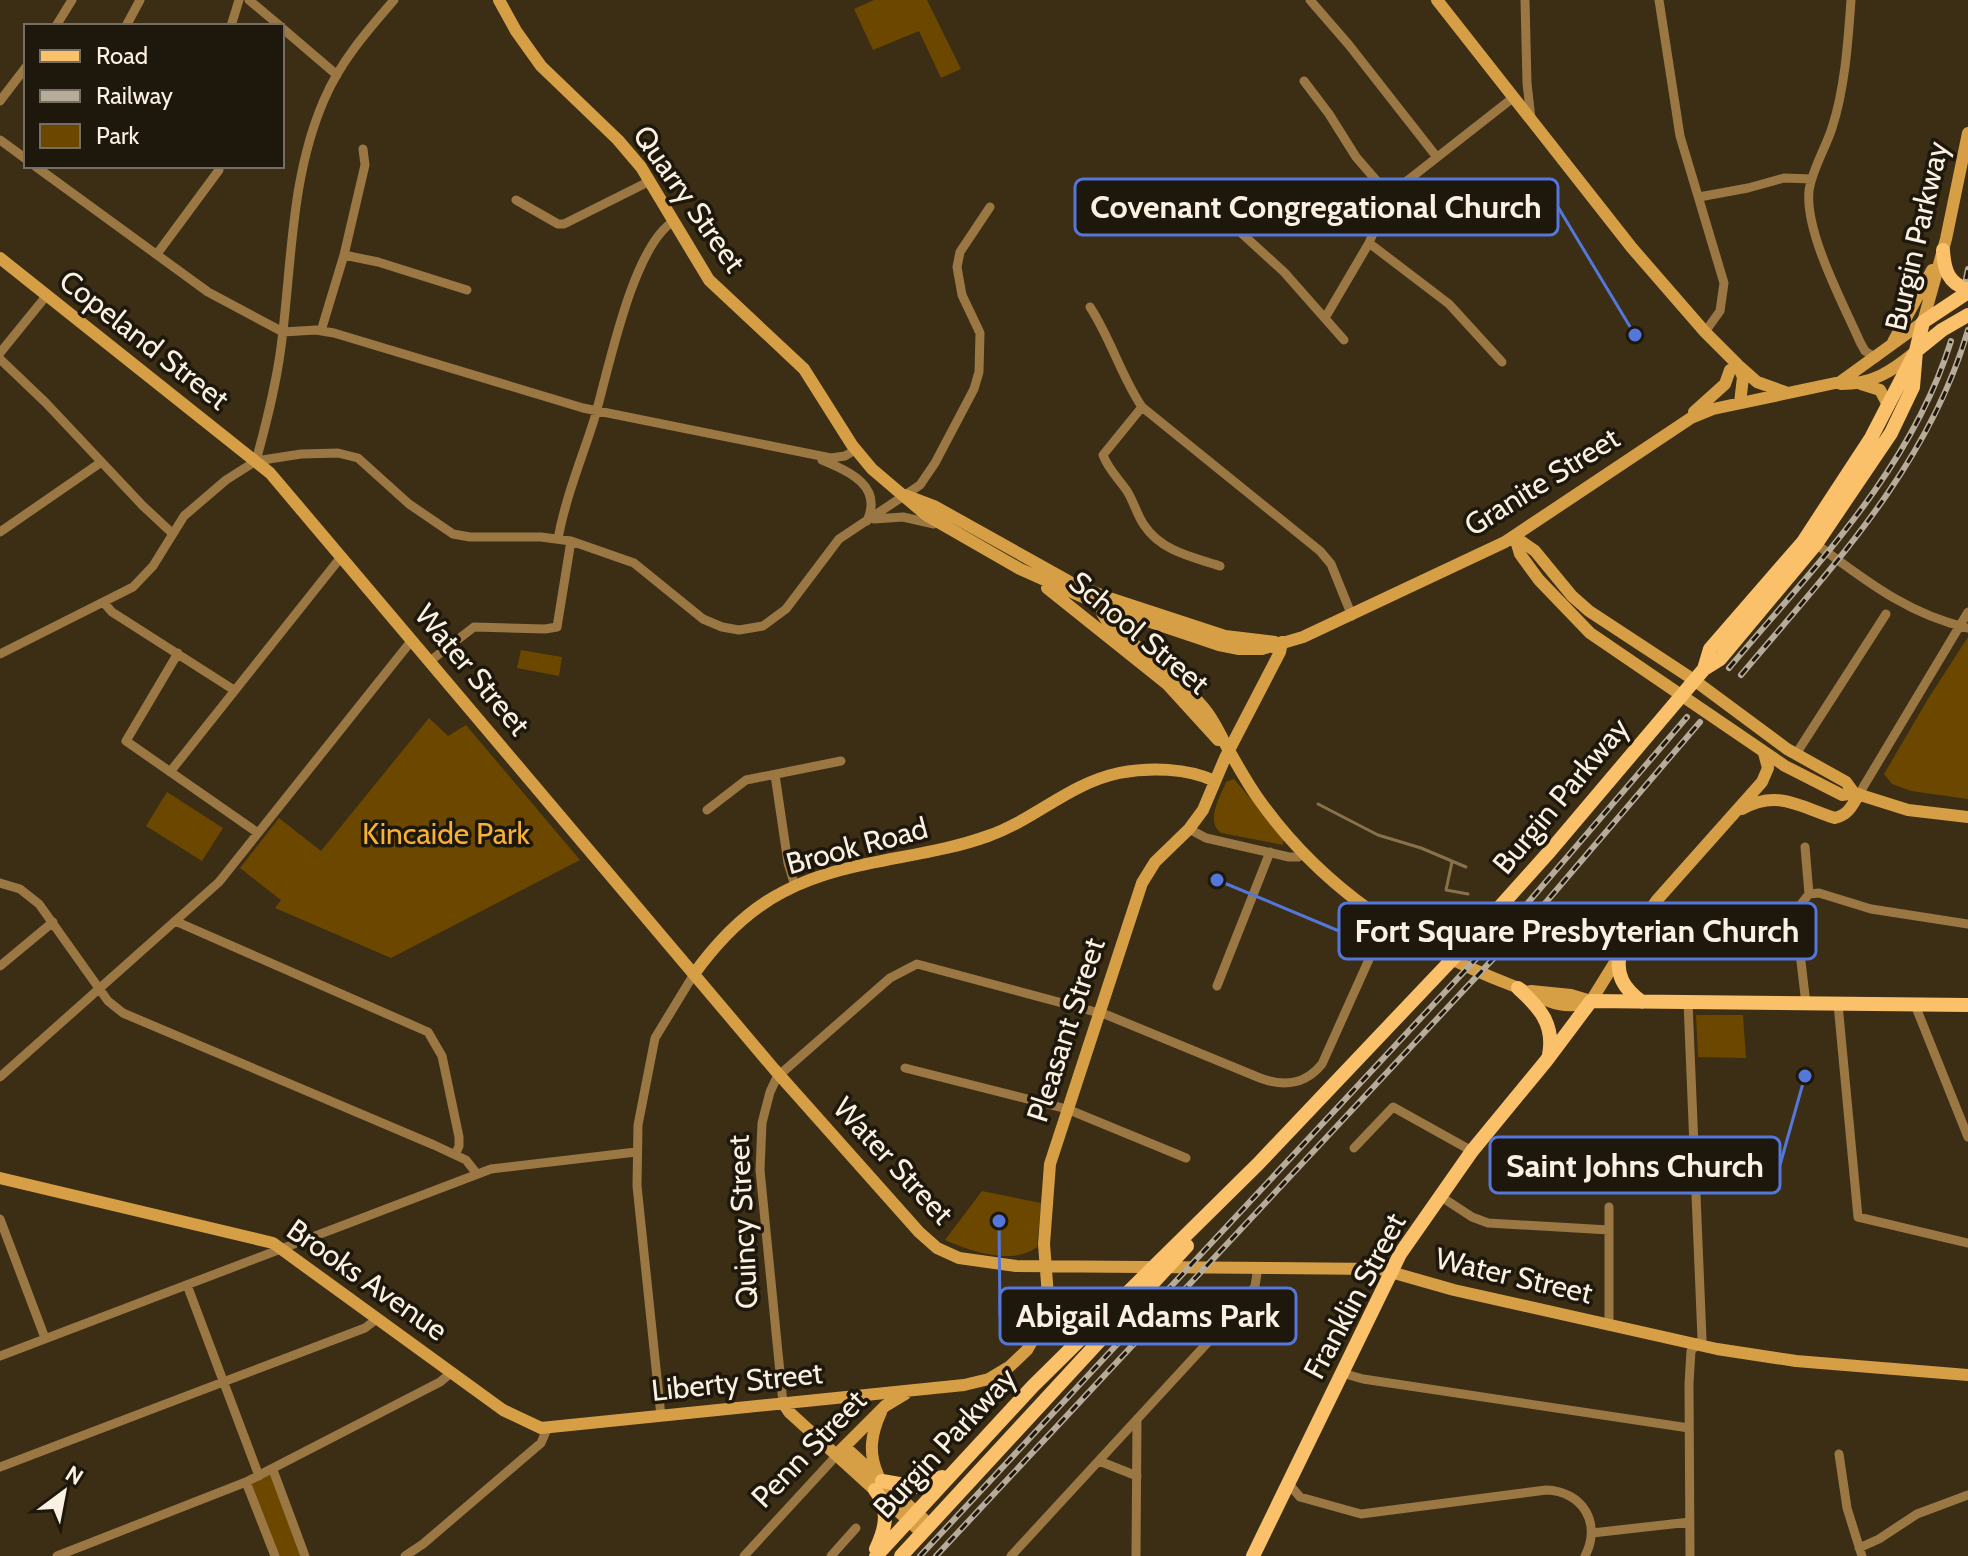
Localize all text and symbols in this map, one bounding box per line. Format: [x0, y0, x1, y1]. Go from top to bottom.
legend [24, 24, 284, 168]
text: Road [96, 41, 148, 70]
text: Railway [96, 81, 173, 110]
street label: Quarry Street [625, 118, 754, 279]
text: Park [96, 121, 139, 150]
street label: Burgin Parkway [1877, 138, 1956, 334]
callout: Covenant Congregational Church [1075, 179, 1558, 235]
text: Covenant Congregational Church [1090, 187, 1542, 226]
street label: Copeland Street [52, 262, 237, 417]
street label: Granite Street [1457, 419, 1626, 544]
street label: School Street [1062, 563, 1217, 702]
street label: Water Street [407, 597, 538, 743]
street label: Burgin Parkway [1484, 710, 1637, 881]
street label: Brook Road [782, 809, 932, 882]
park label: Kincaide Park [362, 815, 531, 852]
callout: Fort Square Presbyterian Church [1339, 903, 1816, 959]
text: Fort Square Presbyterian Church [1355, 911, 1799, 950]
street label: Pleasant Street [1018, 933, 1113, 1126]
street label: Water Street [825, 1090, 961, 1232]
street label: Quincy Street [719, 1134, 766, 1310]
callout: Saint Johns Church [1490, 1137, 1780, 1193]
text: Saint Johns Church [1506, 1146, 1764, 1185]
street label: Franklin Street [1295, 1207, 1414, 1385]
street label: Brooks Avenue [280, 1211, 455, 1349]
street label: Water Street [1432, 1239, 1596, 1312]
callout: Abigail Adams Park [1000, 1288, 1296, 1344]
text: Abigail Adams Park [1016, 1296, 1281, 1335]
street label: Liberty Street [649, 1354, 824, 1409]
street label: Burgin Parkway [865, 1360, 1024, 1526]
street label: Penn Street [743, 1382, 874, 1515]
north arrow [24, 1452, 104, 1532]
text: N [61, 1460, 88, 1491]

